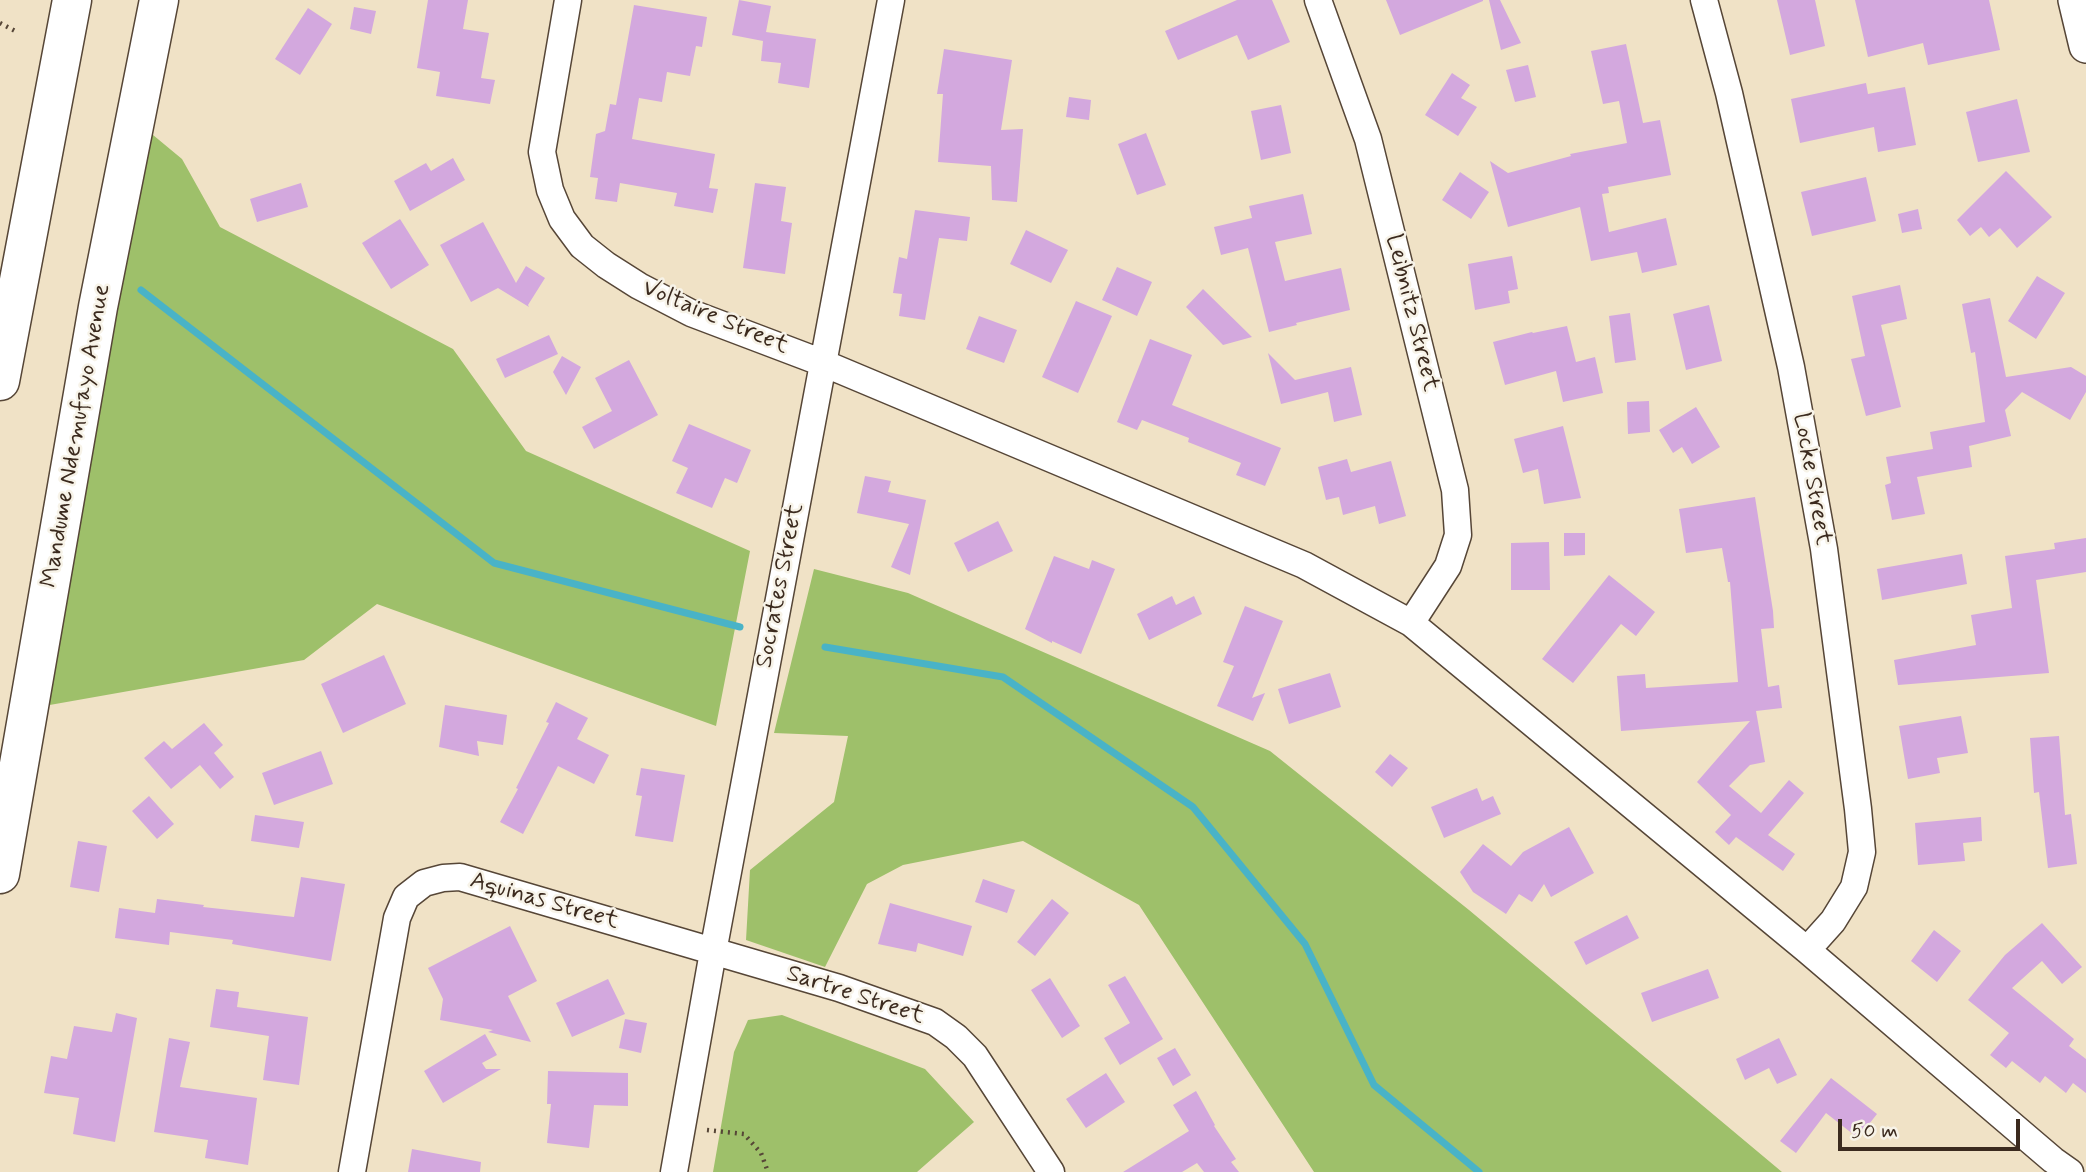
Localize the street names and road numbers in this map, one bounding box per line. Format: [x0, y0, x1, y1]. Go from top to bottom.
street label: Leibnitz Street [1378, 232, 1444, 394]
street label: Voltaire Street [638, 274, 792, 362]
street label: Mandume Ndemufayo Avenue [36, 282, 118, 590]
street label: Locke Street [1785, 411, 1837, 547]
street label: Socrates Street [751, 501, 811, 671]
street label: Aquinas Street [466, 867, 622, 937]
street label: Sartre Street [783, 960, 927, 1032]

